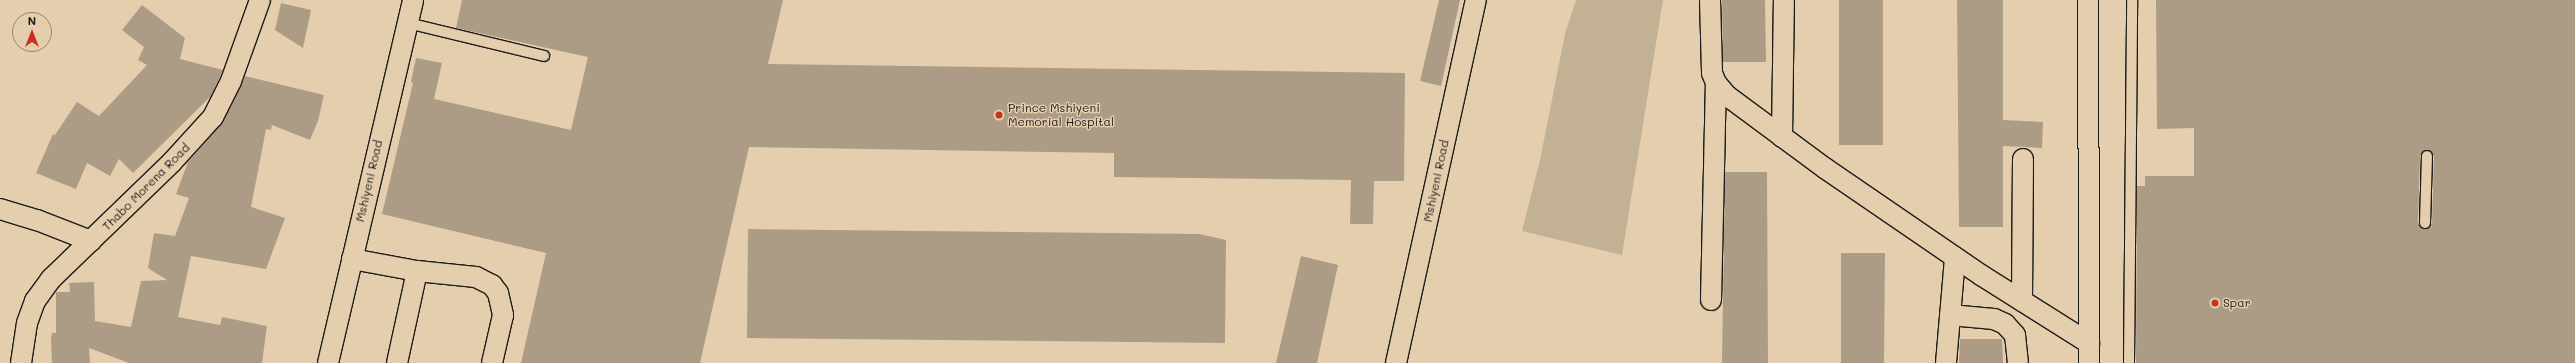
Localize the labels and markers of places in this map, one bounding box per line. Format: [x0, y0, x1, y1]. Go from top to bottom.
place label: Prince Mshiyeni Memorial Hospital [1008, 101, 1114, 129]
marker: Prince Mshiyeni Memorial Hospital [993, 109, 1005, 121]
place label: Spar [2223, 296, 2251, 310]
marker: Spar [2210, 298, 2220, 308]

